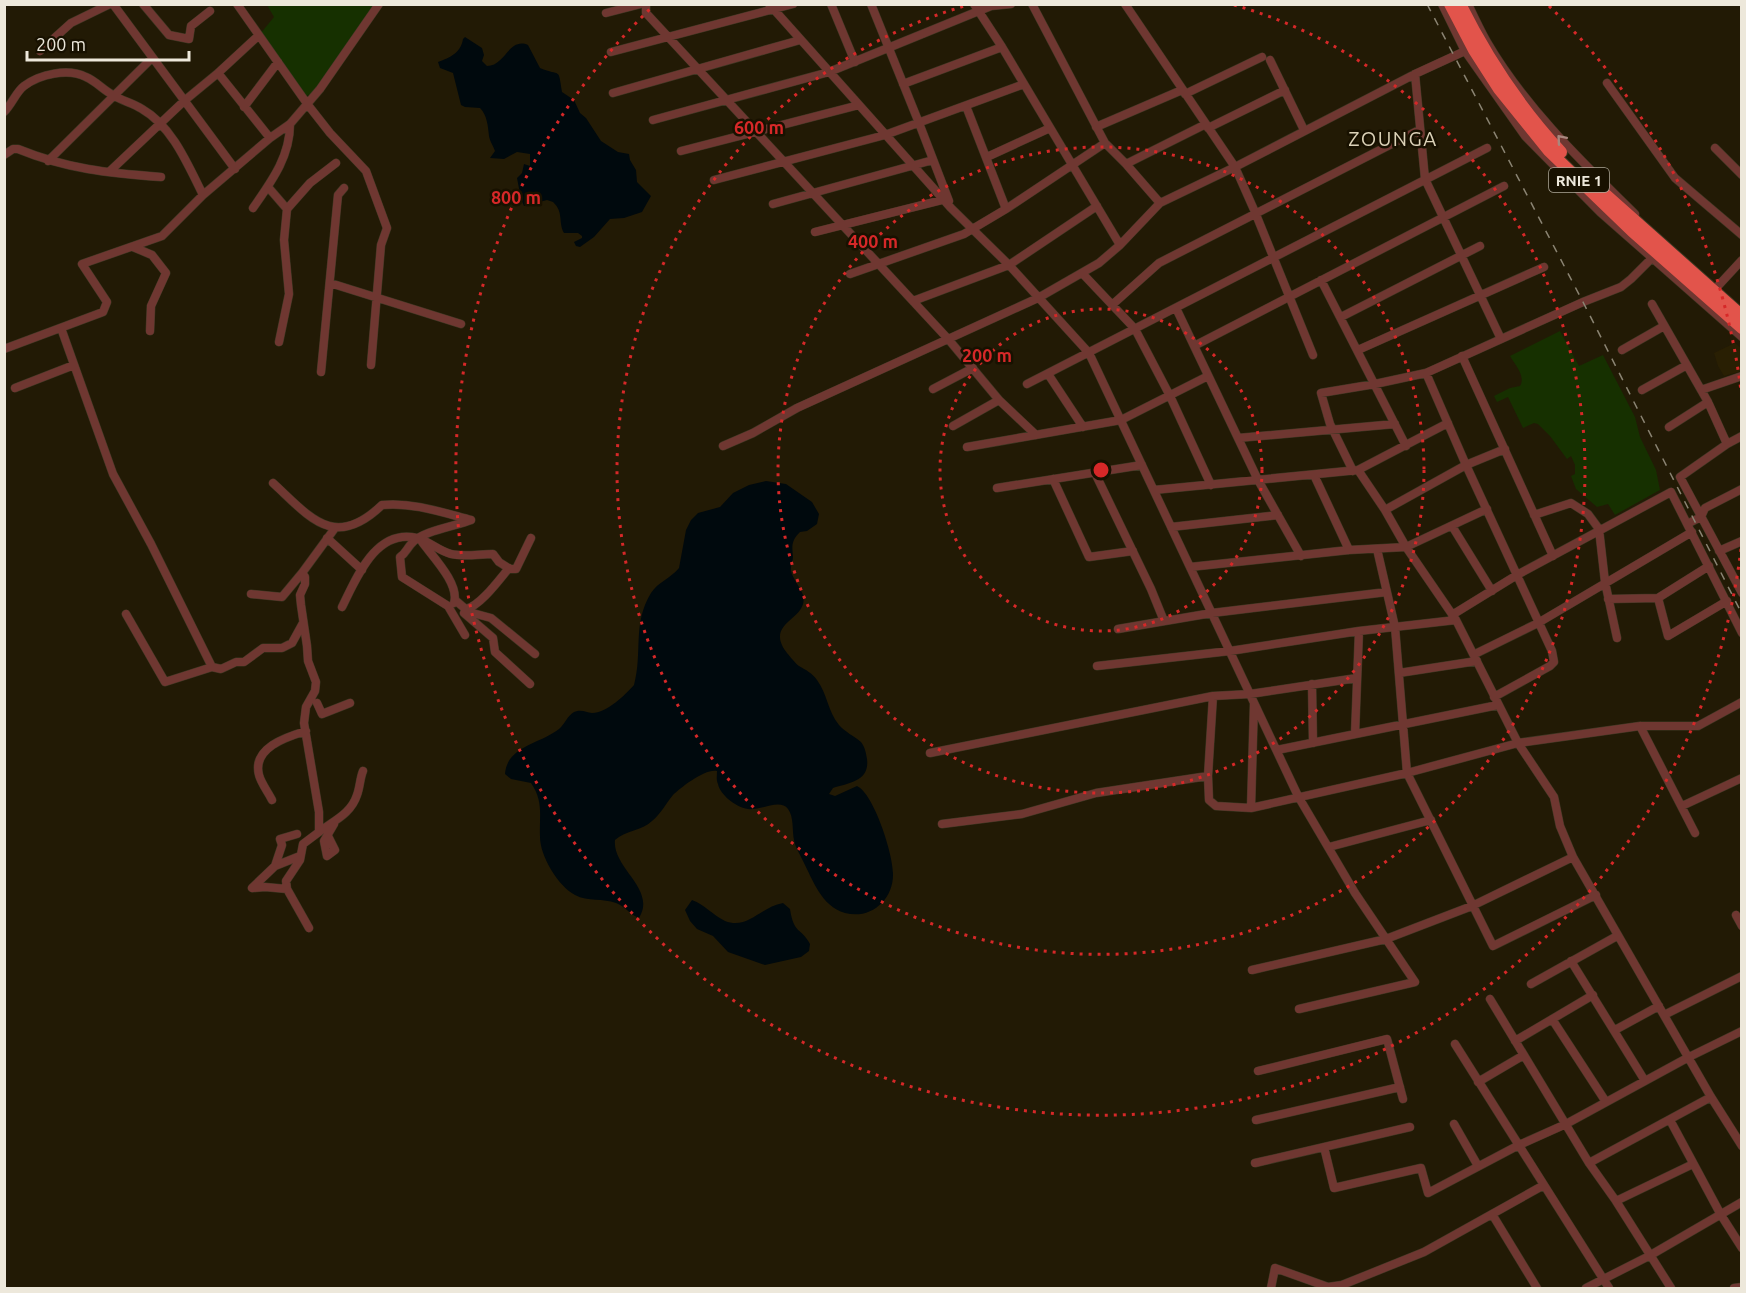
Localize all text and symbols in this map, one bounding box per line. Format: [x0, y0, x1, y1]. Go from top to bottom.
scale bar [27, 24, 189, 62]
text: 200 m [36, 34, 86, 54]
text: 600 m [734, 117, 784, 137]
district label: ZOUNGA [1348, 127, 1438, 150]
one-way arrow [1557, 135, 1568, 146]
road number: RNIE 1 [1549, 168, 1609, 192]
text: 800 m [491, 187, 541, 207]
text: 400 m [848, 231, 898, 251]
text: 200 m [962, 345, 1012, 365]
centre of rings [1091, 460, 1111, 480]

